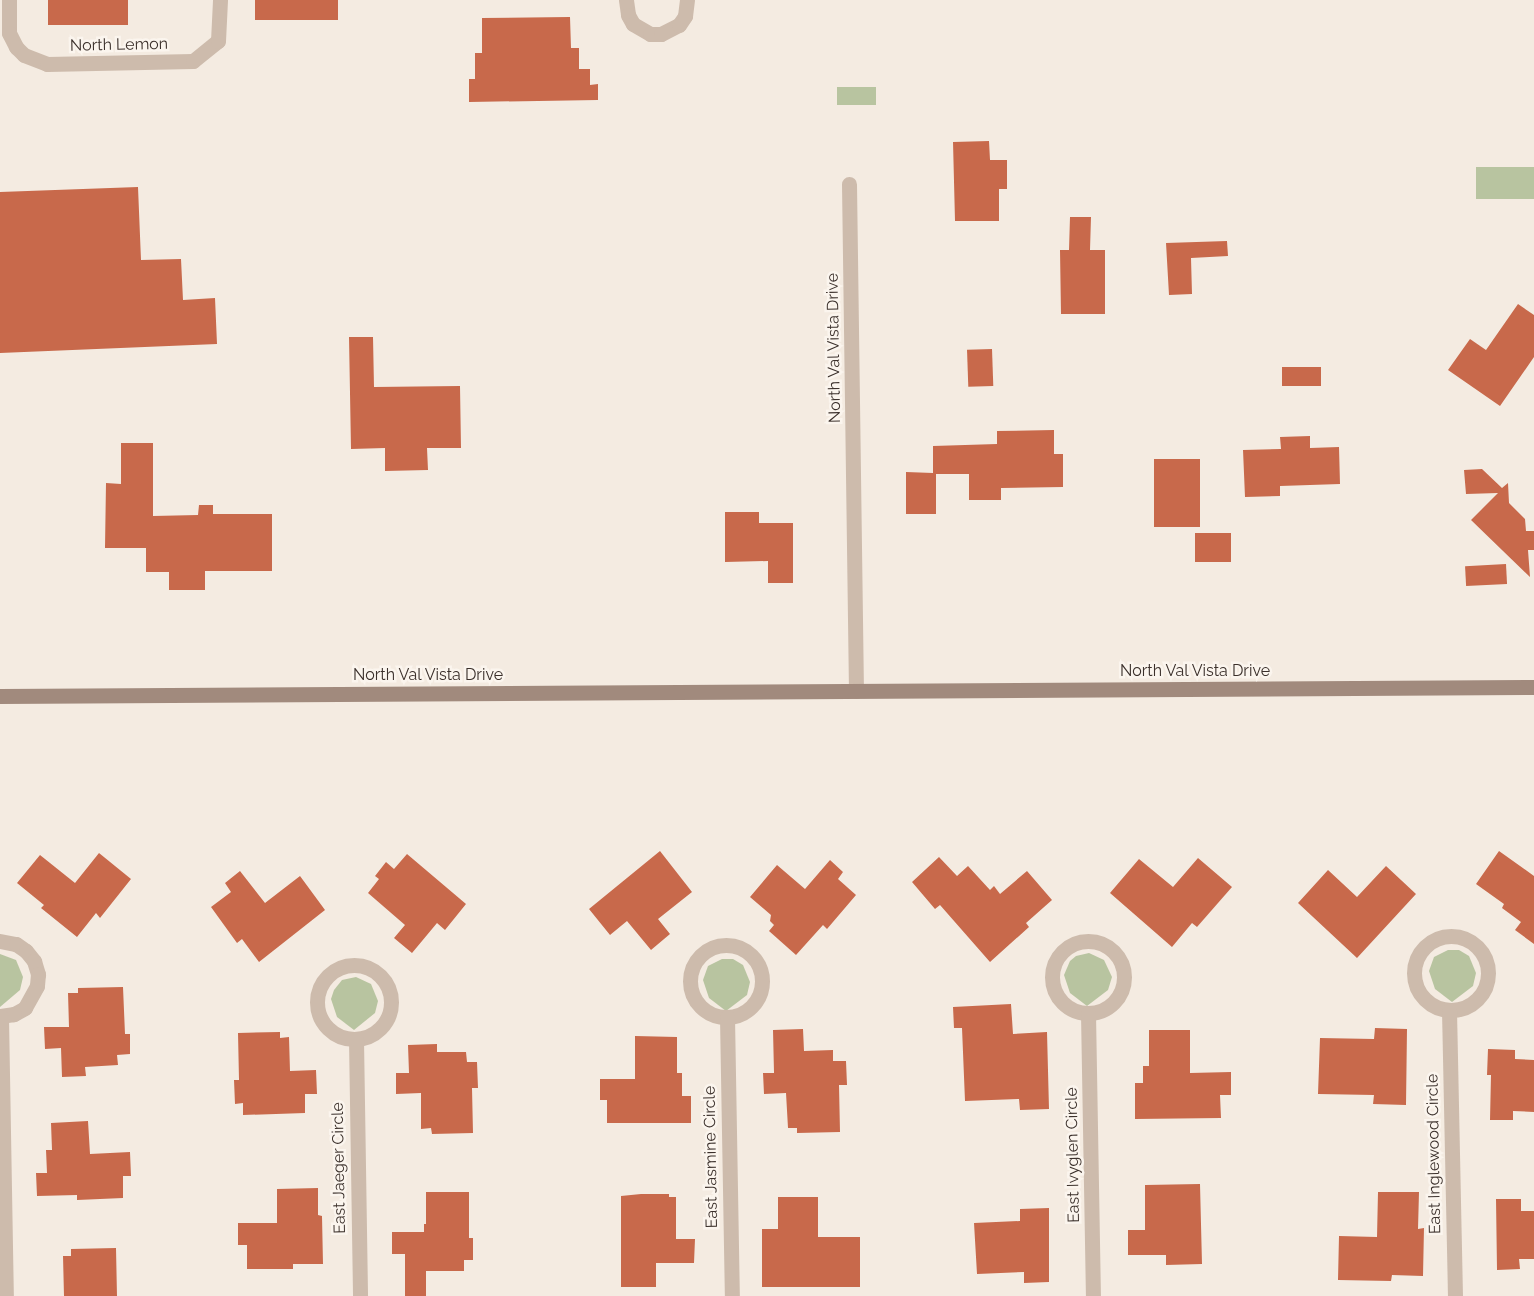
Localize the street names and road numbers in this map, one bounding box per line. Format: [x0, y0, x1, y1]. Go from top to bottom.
street label: North Lemon [70, 35, 168, 55]
street label: North Val Vista Drive [823, 272, 845, 424]
street label: North Val Vista Drive [1119, 661, 1271, 681]
street label: North Val Vista Drive [352, 665, 504, 685]
street label: East Inglewood Circle [1423, 1074, 1445, 1234]
street label: East Jasmine Circle [700, 1085, 722, 1229]
street label: East Ivyglen Circle [1062, 1087, 1084, 1223]
street label: East Jaeger Circle [328, 1102, 350, 1234]

